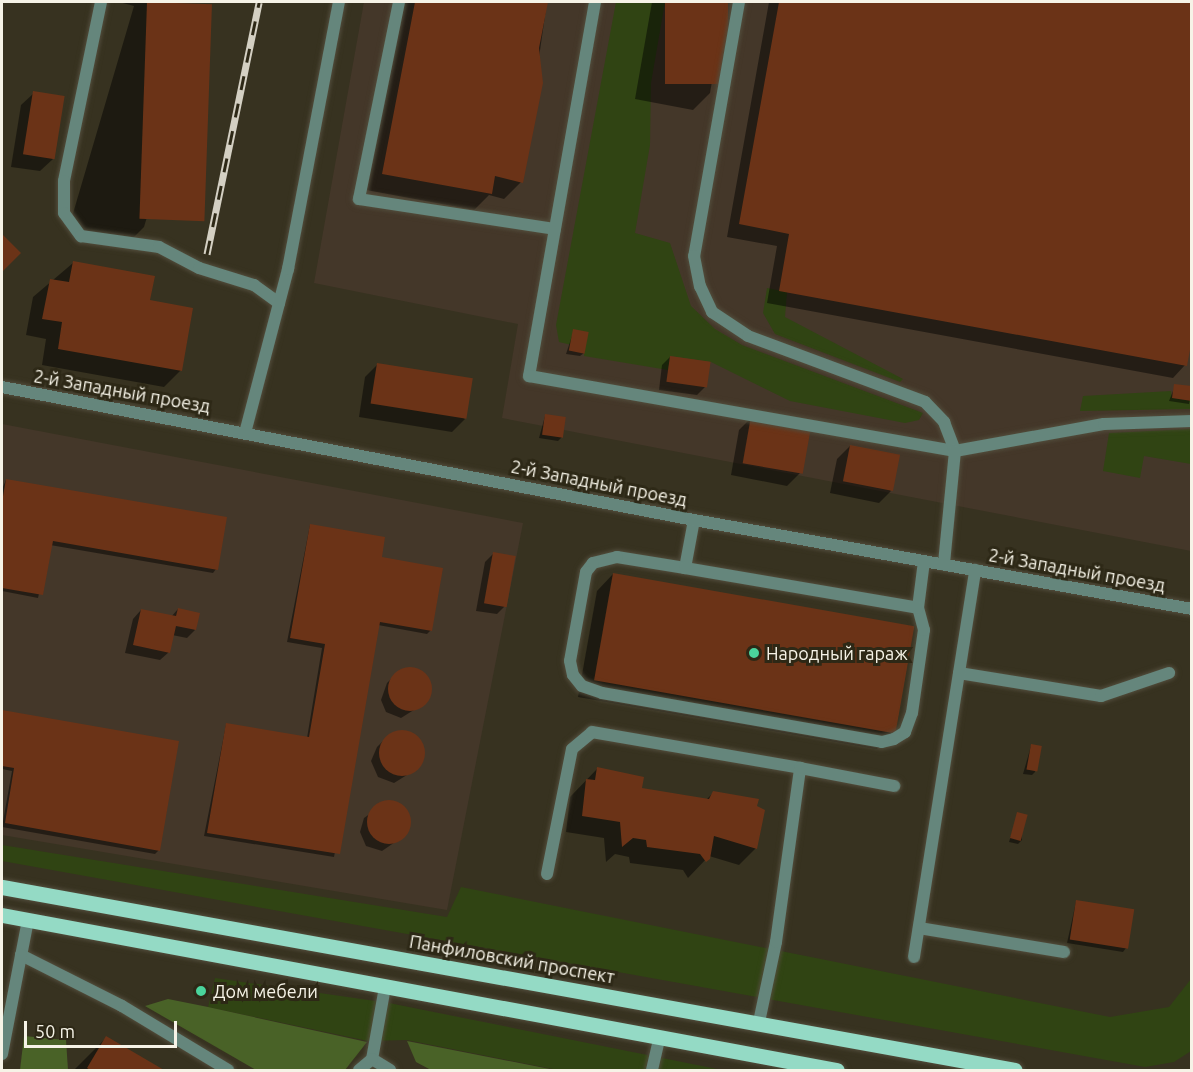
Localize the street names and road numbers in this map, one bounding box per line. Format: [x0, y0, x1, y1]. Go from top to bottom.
street label: 2-й Западный проезд [32, 365, 212, 417]
street label: 2-й Западный проезд [509, 455, 689, 511]
street label: 2-й Западный проезд [987, 544, 1167, 596]
street label: Панфиловский проспект [408, 930, 616, 988]

